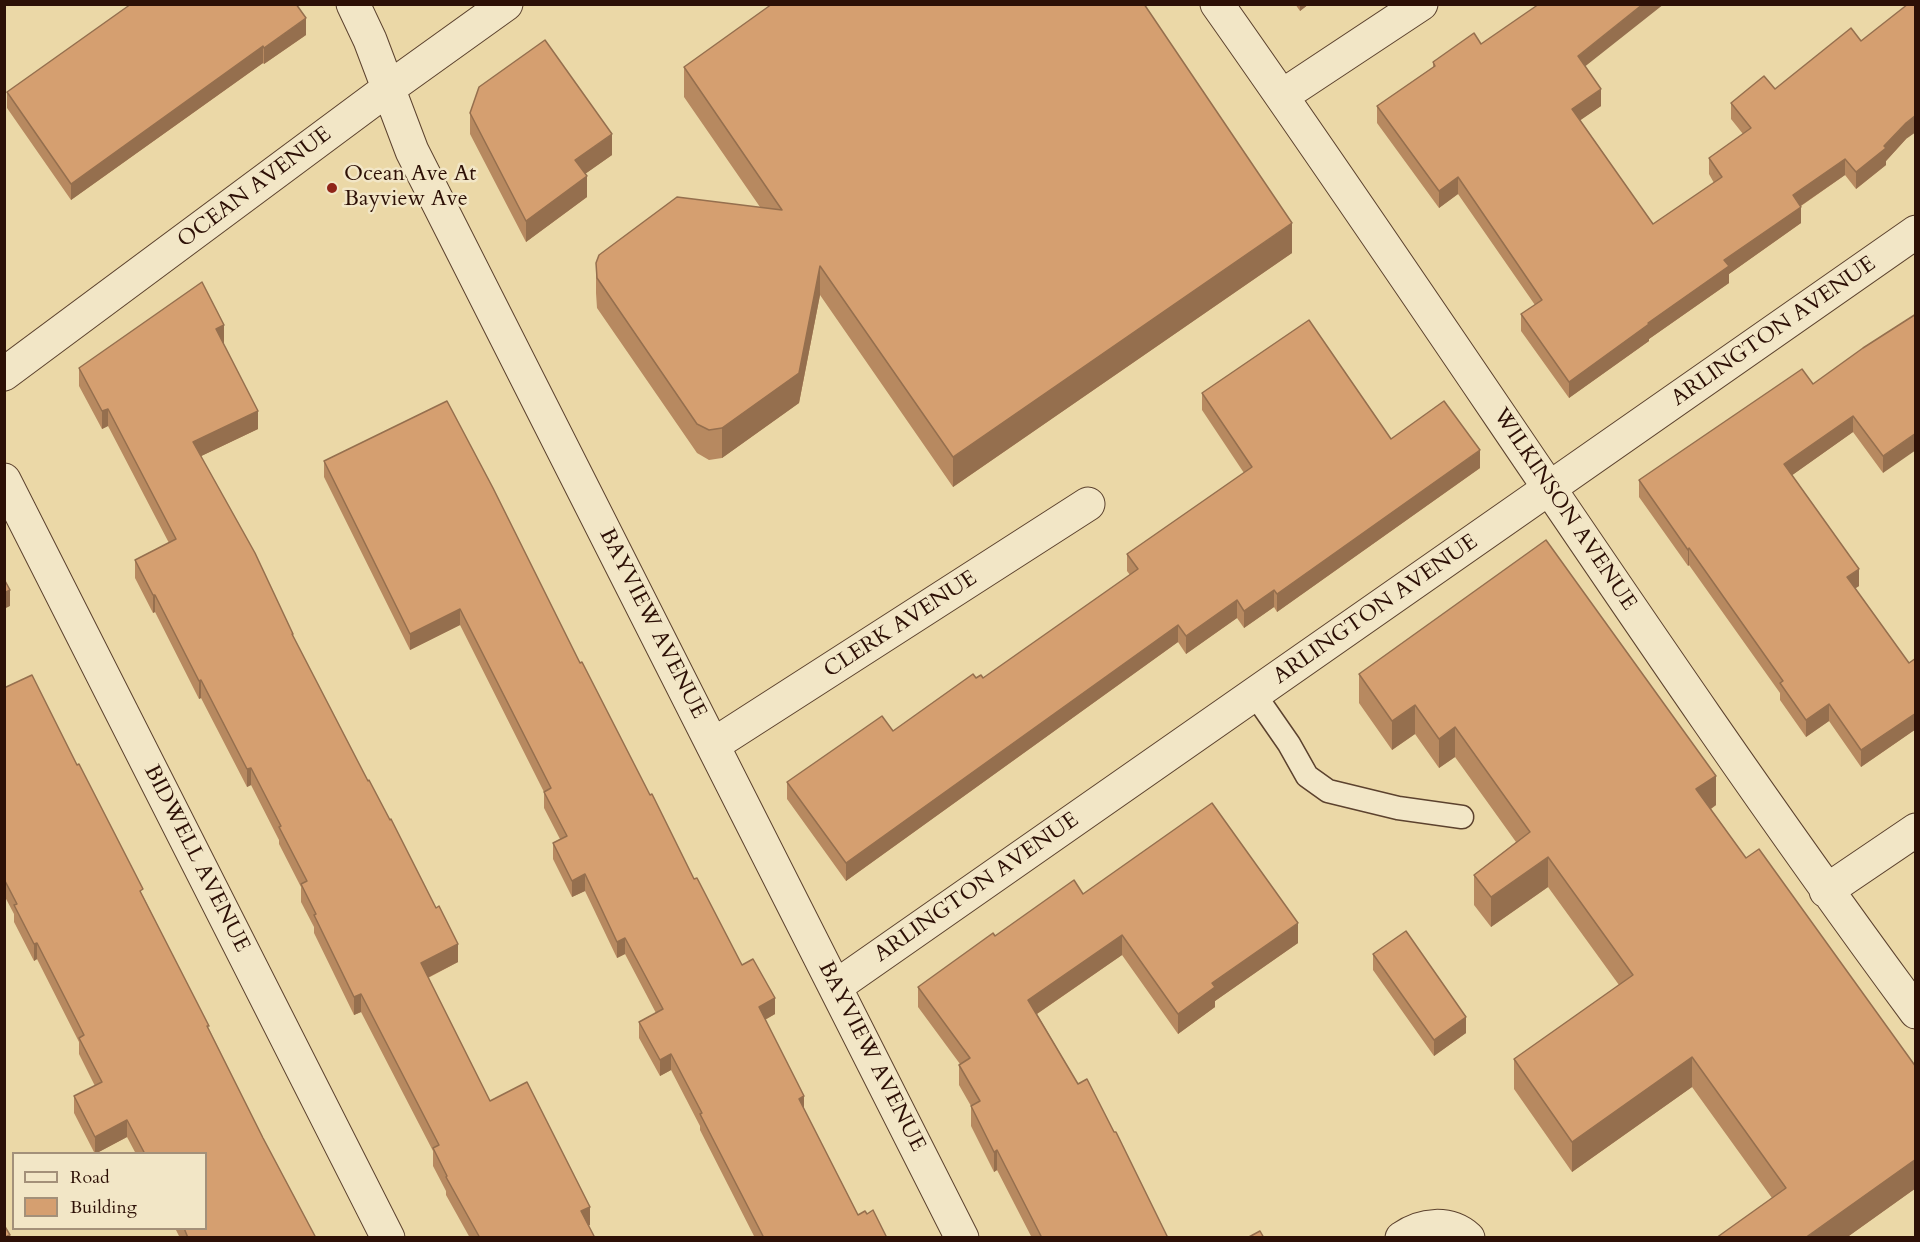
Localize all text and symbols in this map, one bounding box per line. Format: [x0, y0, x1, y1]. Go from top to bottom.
street label: OCEAN AVENUE [173, 122, 337, 254]
place label: Ocean Ave At Bayview Ave [344, 162, 476, 214]
marker: Ocean Ave At Bayview Ave [325, 181, 339, 195]
street label: ARLINGTON AVENUE [1667, 251, 1881, 413]
street label: WILKINSON AVENUE [1486, 404, 1642, 616]
street label: BAYVIEW AVENUE [593, 524, 711, 724]
street label: ARLINGTON AVENUE [1269, 529, 1483, 691]
street label: CLERK AVENUE [820, 566, 982, 684]
street label: BIDWELL AVENUE [137, 761, 255, 957]
street label: ARLINGTON AVENUE [870, 807, 1084, 969]
street label: BAYVIEW AVENUE [812, 957, 930, 1157]
legend [12, 1152, 207, 1230]
text: Road [70, 1165, 110, 1190]
text: Building [70, 1195, 137, 1220]

